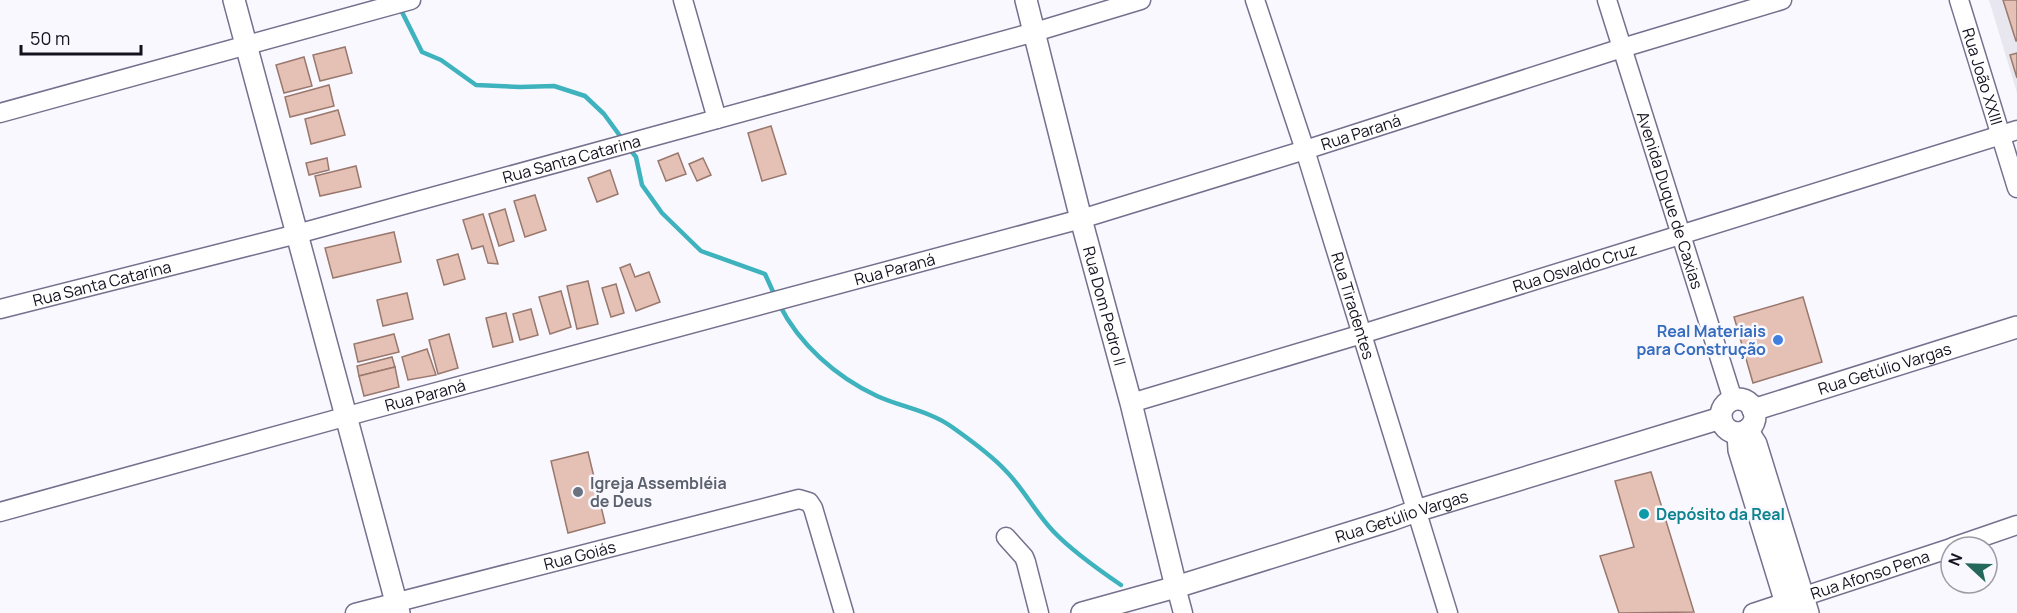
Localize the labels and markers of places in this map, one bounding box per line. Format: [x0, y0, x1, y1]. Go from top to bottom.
place label: Real Materiais para Construção [1636, 320, 1766, 360]
marker: Real Materiais para Construção [1771, 333, 1785, 347]
place label: Igreja Assembléia de Deus [590, 472, 727, 512]
marker: Igreja Assembléia de Deus [571, 485, 585, 499]
place label: Depósito da Real [1656, 503, 1785, 525]
marker: Depósito da Real [1637, 507, 1651, 521]

